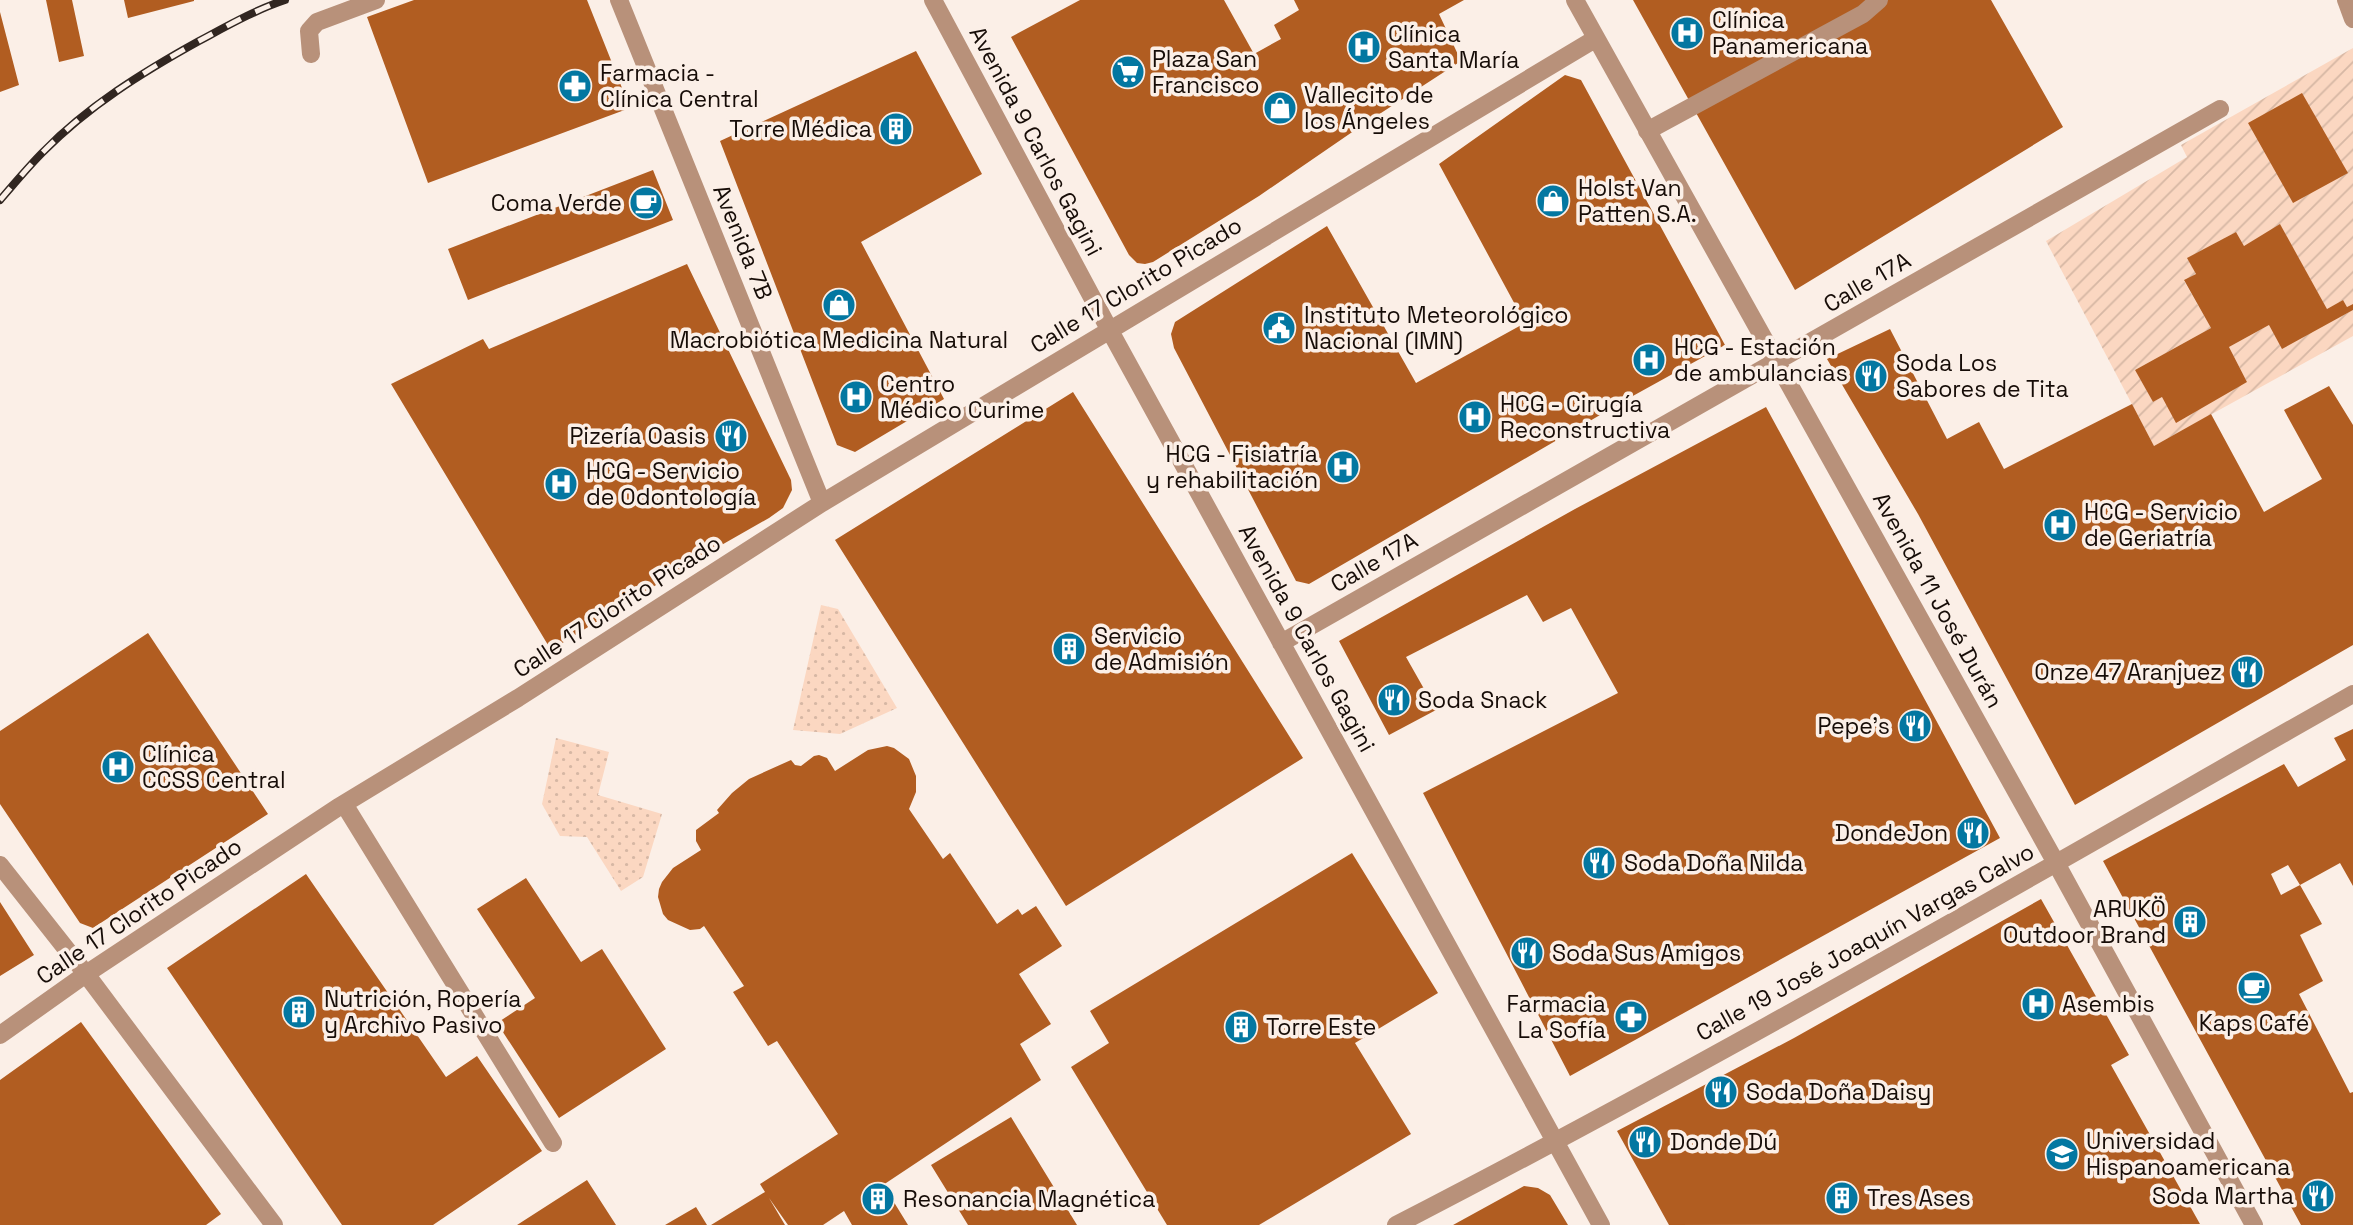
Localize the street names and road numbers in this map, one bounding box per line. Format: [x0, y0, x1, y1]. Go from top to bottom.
street label: Avenida 9 Carlos Gagini [963, 21, 1109, 261]
street label: Avenida 7B [706, 180, 780, 304]
street label: Calle 17 Clorito Picado [1025, 210, 1247, 360]
street label: Calle 17A [1818, 245, 1916, 319]
street label: Avenida 11 José Durán [1866, 487, 2010, 713]
street label: Avenida 9 Carlos Gagini [1232, 519, 1382, 757]
street label: Calle 17A [1325, 525, 1423, 599]
street label: Calle 17 Clorito Picado [507, 528, 727, 684]
street label: Calle 17 Clorito Picado [30, 831, 248, 991]
street label: Calle 19 José Joaquín Vargas Calvo [1691, 836, 2039, 1048]

